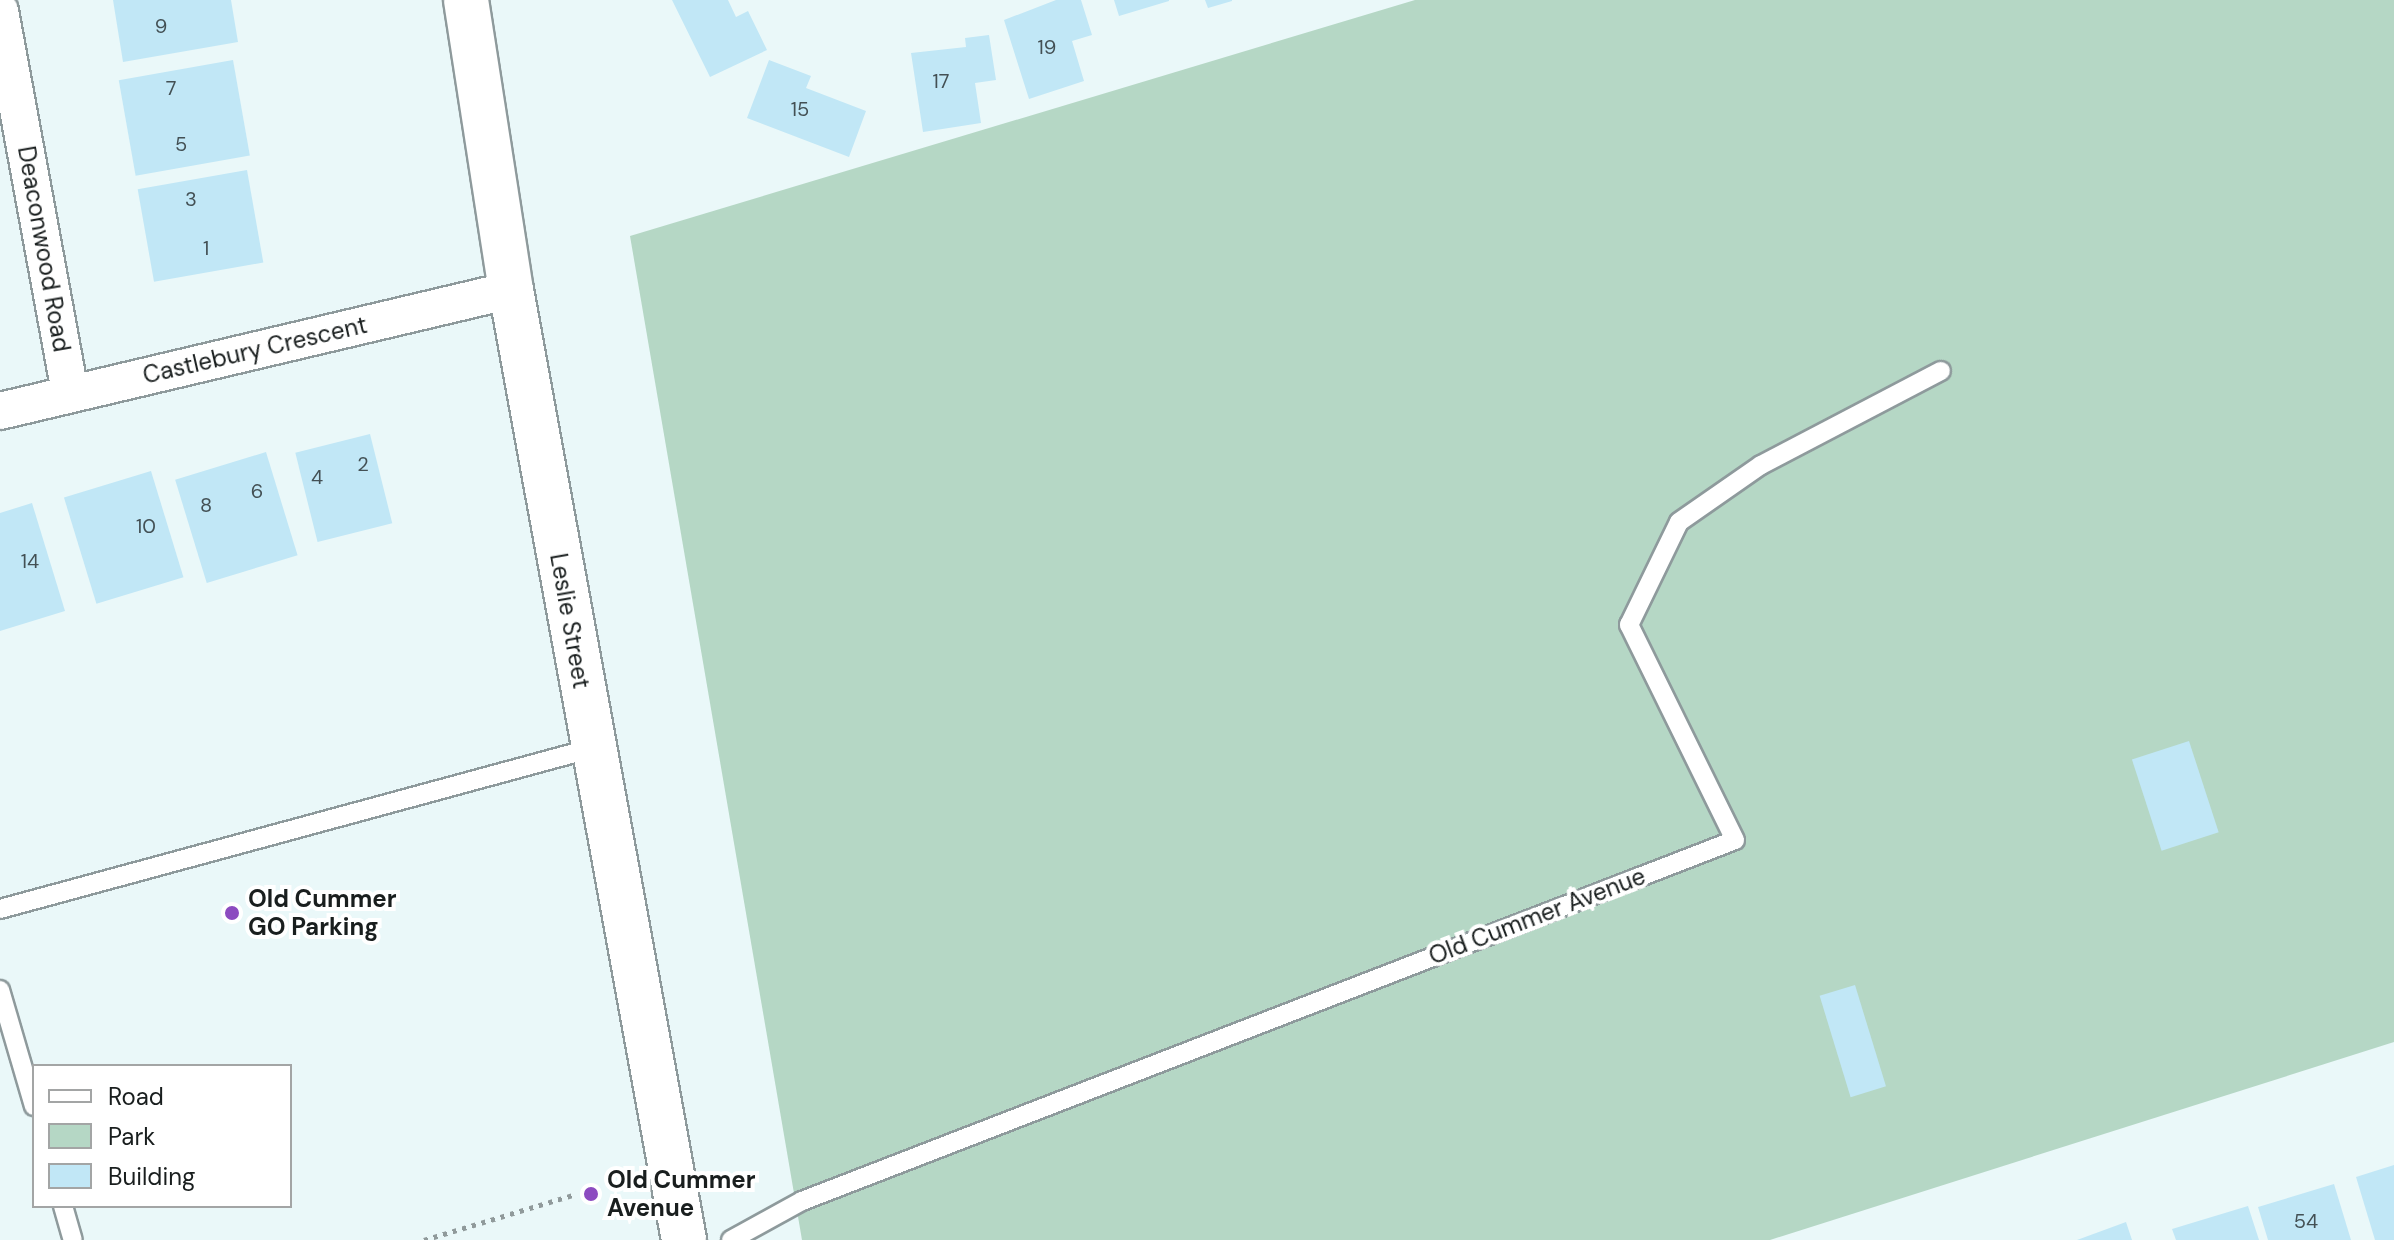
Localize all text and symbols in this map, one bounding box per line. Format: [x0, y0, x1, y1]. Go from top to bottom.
house number: 9 [155, 14, 167, 38]
house number: 19 [1038, 35, 1056, 59]
house number: 17 [933, 69, 949, 93]
house number: 7 [166, 76, 176, 100]
house number: 15 [791, 97, 809, 121]
house number: 5 [175, 132, 187, 156]
street label: Deaconwood Road [12, 144, 76, 354]
house number: 3 [185, 187, 197, 211]
house number: 1 [203, 236, 209, 260]
street label: Castlebury Crescent [140, 310, 370, 390]
house number: 2 [357, 452, 369, 476]
house number: 4 [311, 465, 323, 489]
house number: 6 [251, 479, 263, 503]
house number: 8 [200, 493, 212, 517]
house number: 10 [136, 514, 156, 538]
house number: 14 [21, 549, 39, 573]
street label: Leslie Street [544, 551, 596, 691]
street label: Old Cummer Avenue [1425, 861, 1649, 971]
place label: Old Cummer GO Parking [248, 885, 397, 941]
marker: Old Cummer GO Parking [223, 904, 241, 922]
legend [32, 1064, 292, 1208]
text: Road [108, 1081, 164, 1112]
text: Park [108, 1121, 155, 1152]
text: Building [108, 1161, 195, 1192]
place label: Old Cummer Avenue [607, 1166, 756, 1222]
marker: Old Cummer Avenue [582, 1185, 600, 1203]
house number: 54 [2294, 1209, 2318, 1233]

